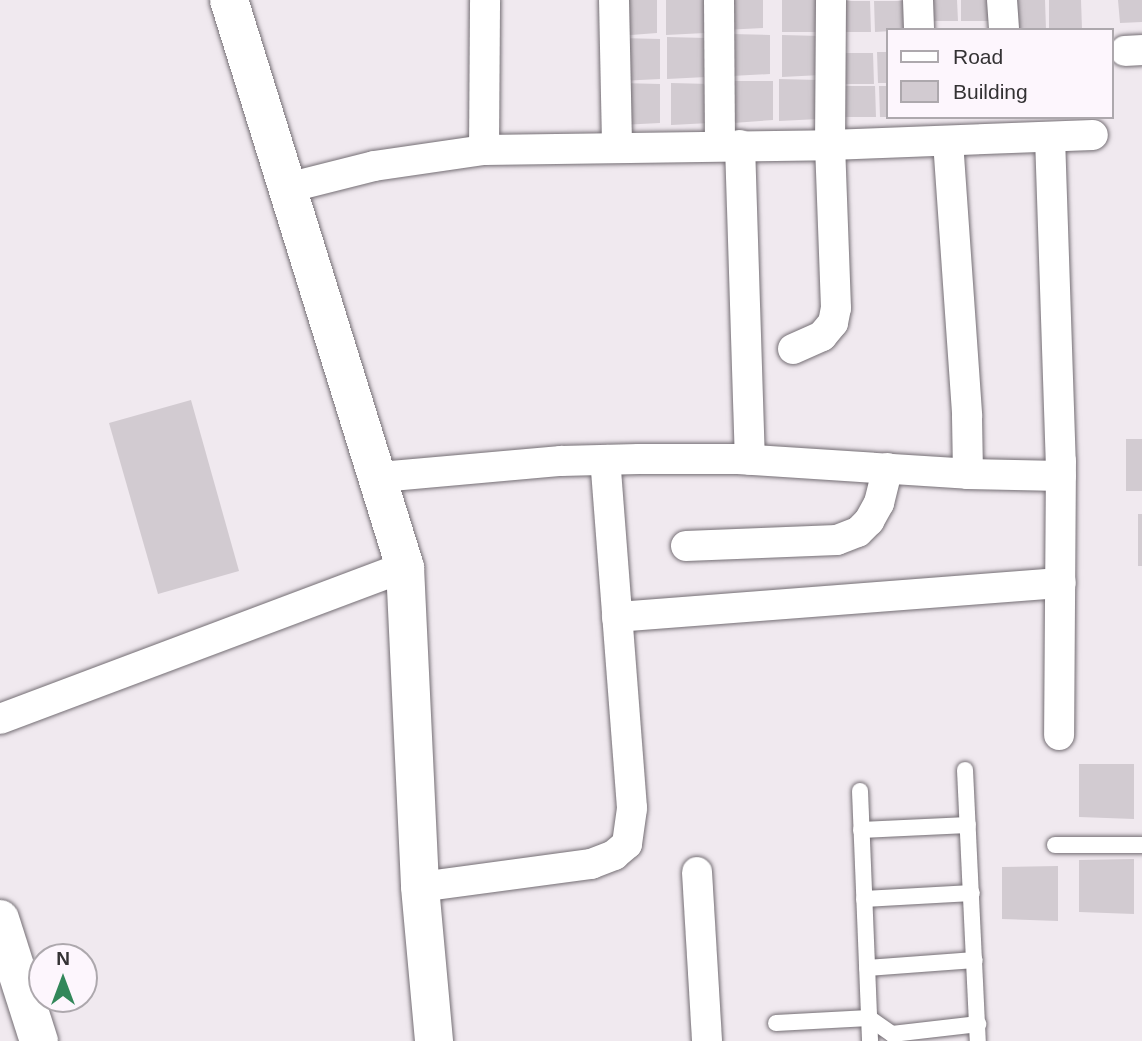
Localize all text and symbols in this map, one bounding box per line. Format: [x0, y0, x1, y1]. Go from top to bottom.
legend [886, 28, 1114, 119]
text: Road [953, 45, 1003, 68]
text: Building [953, 80, 1028, 103]
north arrow [28, 943, 98, 1013]
text: N [56, 948, 70, 969]

